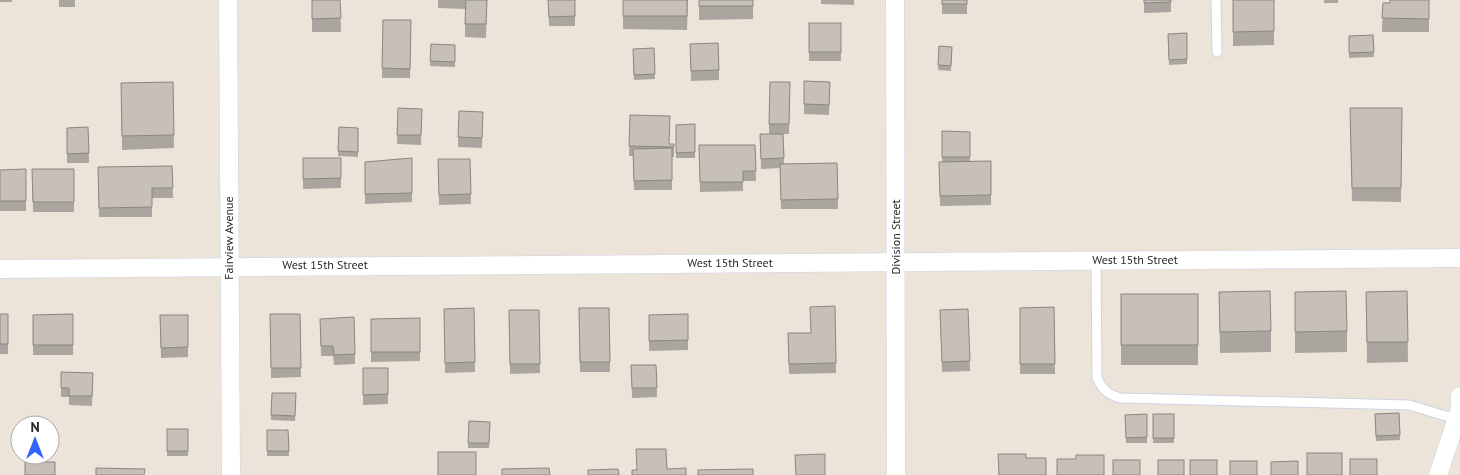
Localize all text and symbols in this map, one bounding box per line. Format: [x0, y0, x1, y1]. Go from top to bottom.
street label: Fairview Avenue [221, 196, 236, 280]
street label: Division Street [888, 199, 903, 275]
street label: West 15th Street [1092, 252, 1178, 267]
street label: West 15th Street [687, 255, 773, 270]
street label: West 15th Street [282, 257, 368, 272]
north arrow [10, 415, 60, 465]
text: N [30, 418, 40, 436]

